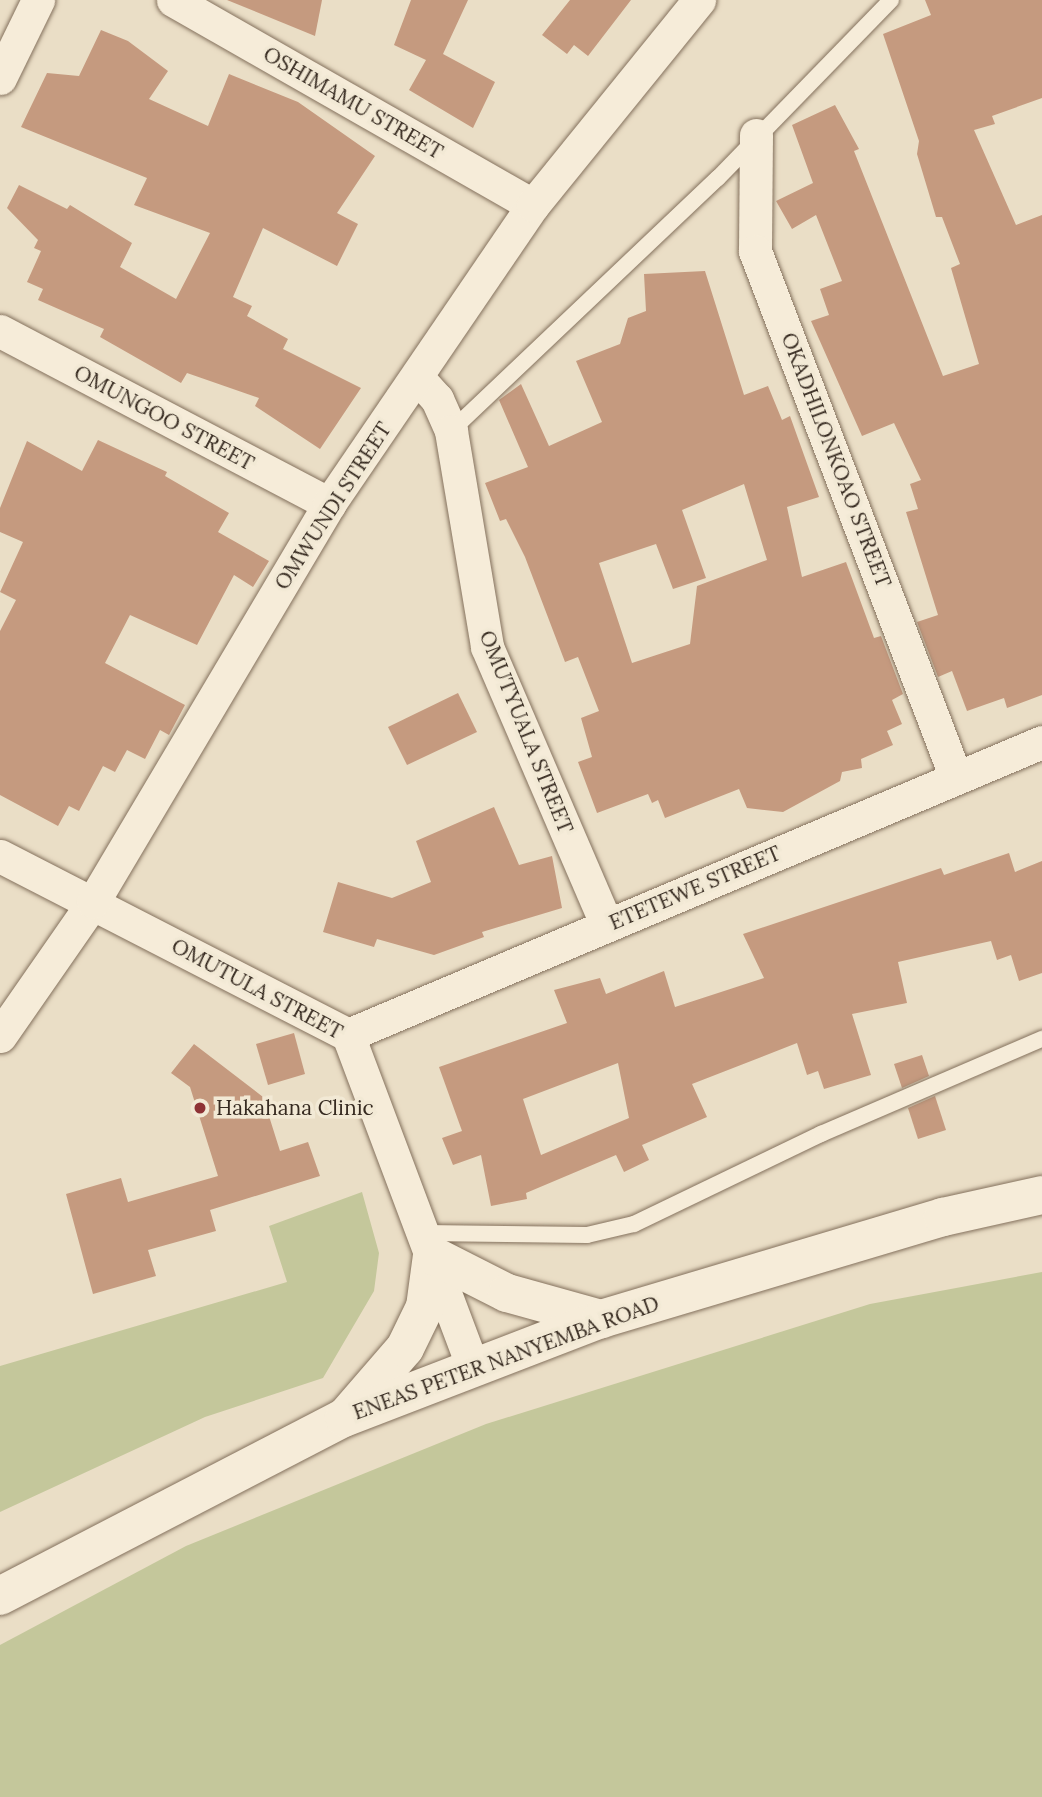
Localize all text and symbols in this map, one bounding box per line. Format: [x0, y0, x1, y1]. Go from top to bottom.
street label: OSHIMAMU STREET [259, 41, 447, 165]
street label: OKADHILONKOAO STREET [776, 329, 896, 591]
street label: OMUNGOO STREET [70, 360, 258, 476]
street label: OMWUNDI STREET [269, 418, 397, 594]
street label: OMUTYUALA STREET [474, 627, 578, 837]
street label: ETETEWE STREET [606, 841, 784, 935]
street label: OMUTULA STREET [167, 933, 347, 1045]
place label: Hakahana Clinic [216, 1095, 374, 1121]
marker: Hakahana Clinic [190, 1098, 210, 1118]
street label: ENEAS PETER NANYEMBA ROAD [350, 1291, 662, 1425]

